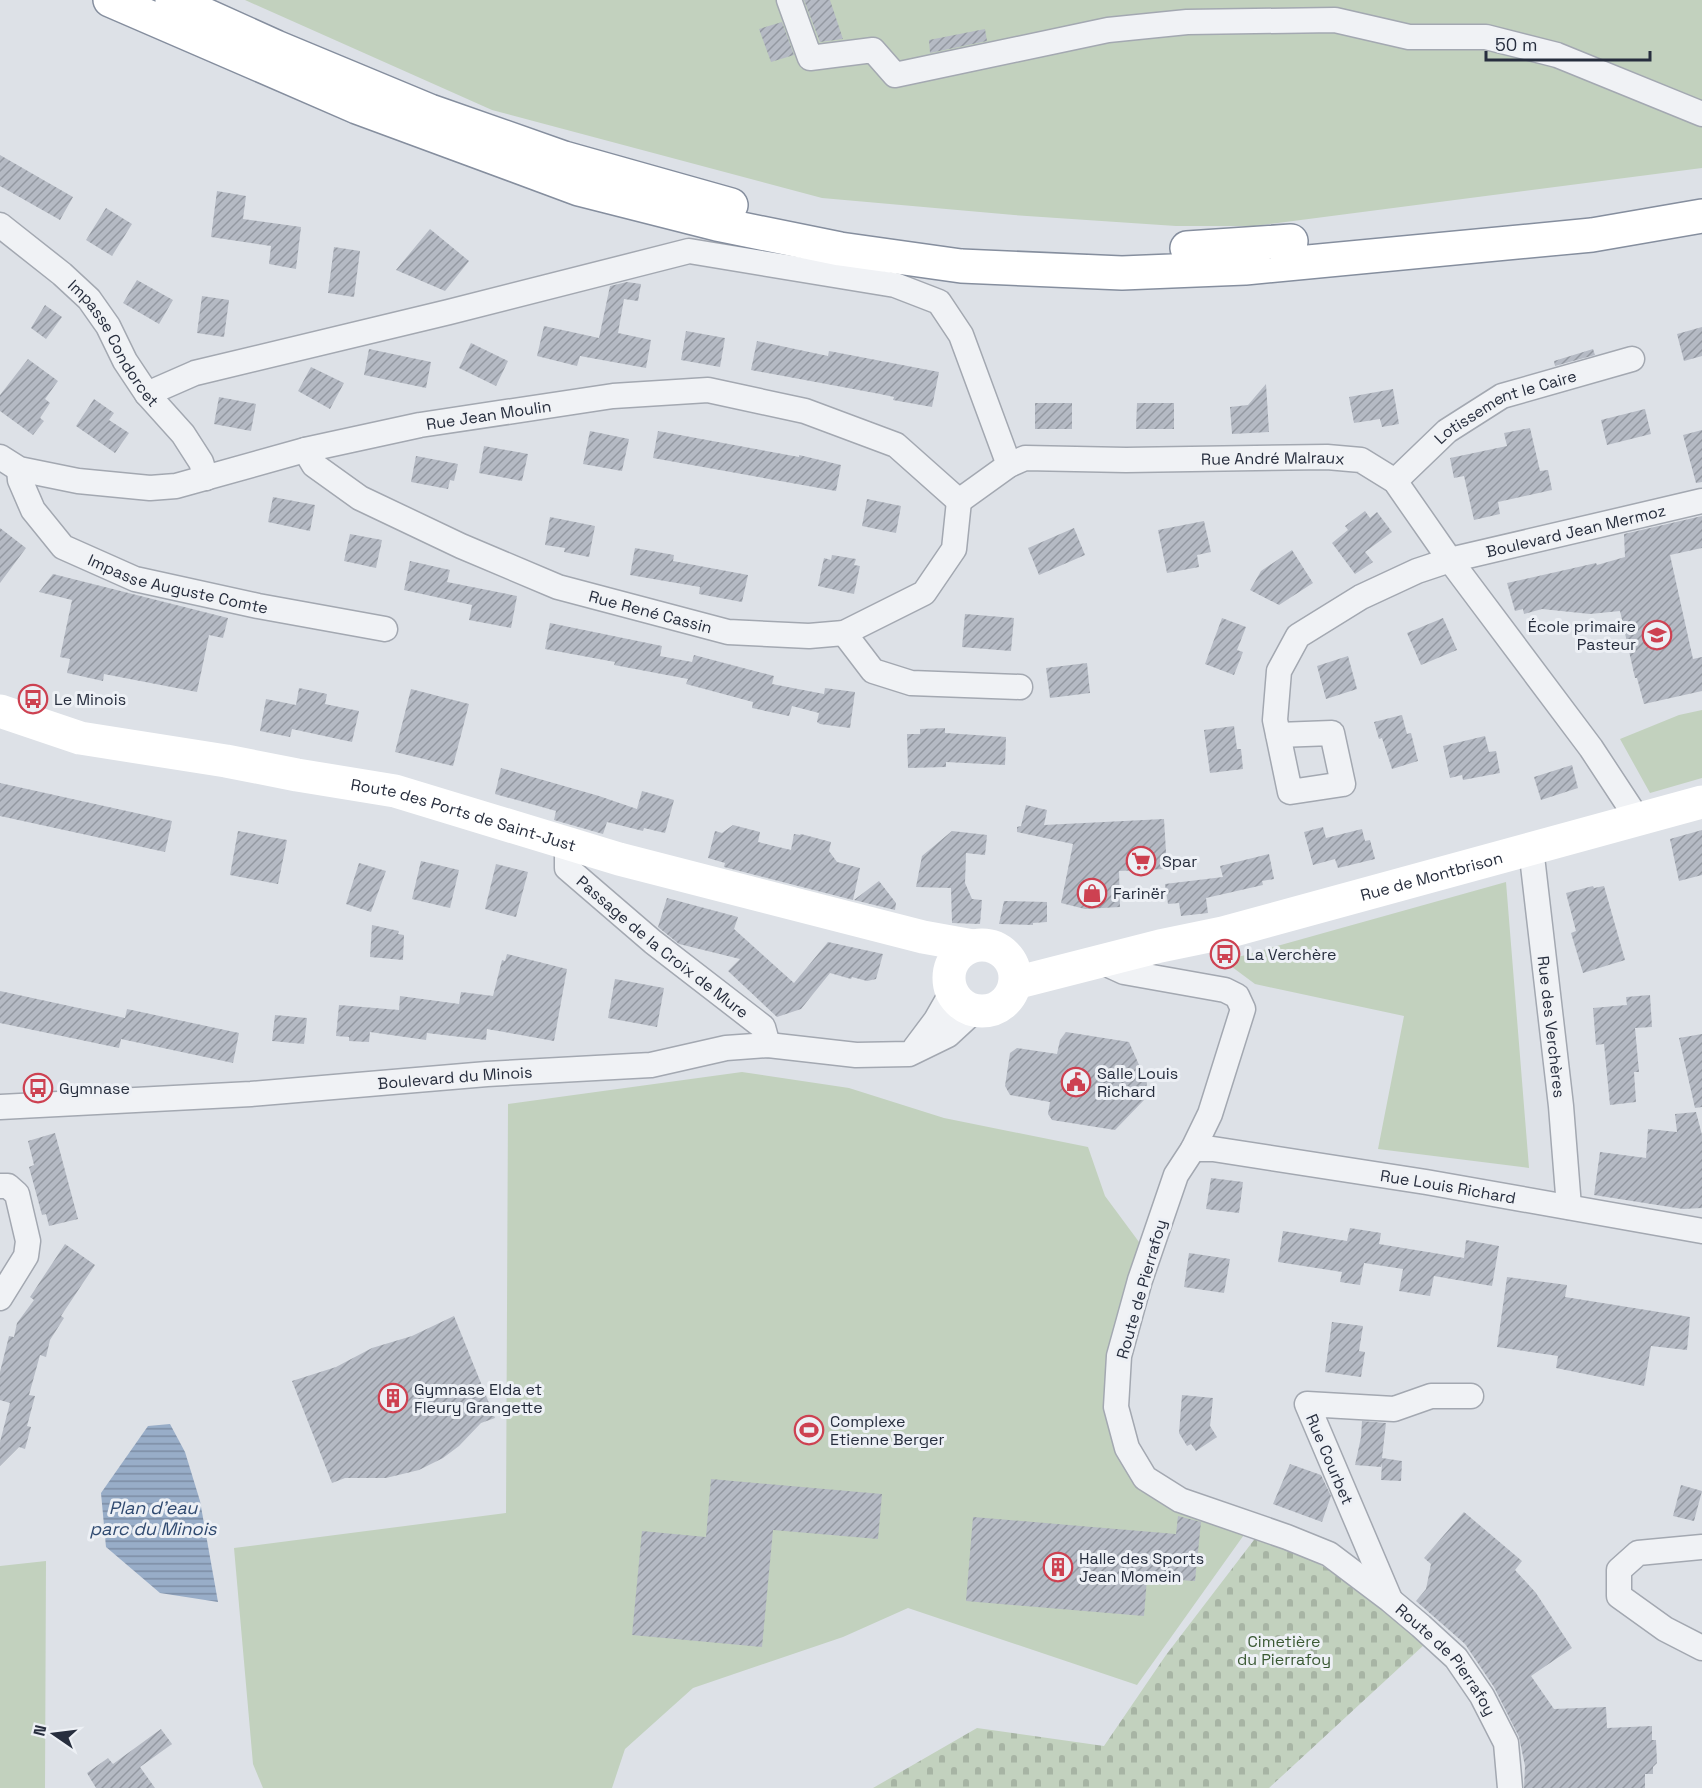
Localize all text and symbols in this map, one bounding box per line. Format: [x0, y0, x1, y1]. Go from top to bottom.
scale bar [1486, 24, 1650, 62]
text: 50 m [1495, 33, 1537, 56]
street label: Impasse Condorcet [63, 275, 163, 411]
street label: Lotissement le Caire [1430, 365, 1579, 449]
street label: Rue Jean Moulin [425, 395, 553, 435]
street label: Rue André Malraux [1201, 447, 1346, 470]
street label: Boulevard Jean Mermoz [1484, 500, 1668, 562]
street label: Impasse Auguste Comte [84, 549, 270, 619]
street label: Rue René Cassin [587, 586, 714, 638]
place label: École primaire Pasteur [1528, 616, 1636, 655]
school or university icon: École primaire Pasteur [1641, 619, 1673, 651]
bus stop icon: Le Minois [17, 683, 49, 715]
place label: Le Minois [54, 689, 126, 710]
street label: Route des Ports de Saint-Just [349, 774, 579, 856]
supermarket icon: Spar [1125, 845, 1157, 877]
street label: Rue de Montbrison [1358, 847, 1505, 906]
place label: Spar [1162, 851, 1197, 872]
street label: Passage de la Croix de Mure [572, 871, 753, 1023]
shop icon: Farinër [1076, 877, 1108, 909]
place label: Farinër [1113, 883, 1166, 904]
bus stop icon: La Verchère [1209, 938, 1241, 970]
place label: La Verchère [1246, 944, 1336, 965]
street label: Rue des Verchères [1533, 955, 1570, 1099]
street label: Boulevard du Minois [377, 1062, 533, 1094]
place label: Salle Louis Richard [1097, 1063, 1178, 1102]
public building icon: Salle Louis Richard [1060, 1066, 1092, 1098]
bus stop icon: Gymnase [22, 1072, 54, 1104]
place label: Gymnase [59, 1078, 130, 1099]
street label: Rue Louis Richard [1379, 1165, 1517, 1209]
street label: Route de Pierrafoy [1112, 1217, 1171, 1361]
place label: Gymnase Elda et Fleury Grangette [414, 1379, 543, 1418]
building icon: Gymnase Elda et Fleury Grangette [377, 1382, 409, 1414]
place label: Complexe Etienne Berger [830, 1411, 945, 1450]
street label: Rue Courbet [1301, 1411, 1358, 1508]
sports icon: Complexe Etienne Berger [793, 1414, 825, 1446]
water label: Plan d'eau parc du Minois [89, 1496, 217, 1540]
place label: Halle des Sports Jean Momein [1079, 1548, 1204, 1587]
building icon: Halle des Sports Jean Momein [1042, 1551, 1074, 1583]
street label: Route de Pierrafoy [1391, 1599, 1500, 1720]
park label: Cimetière du Pierrafoy [1237, 1631, 1331, 1670]
north arrow [24, 1704, 84, 1764]
text: N [28, 1723, 51, 1738]

